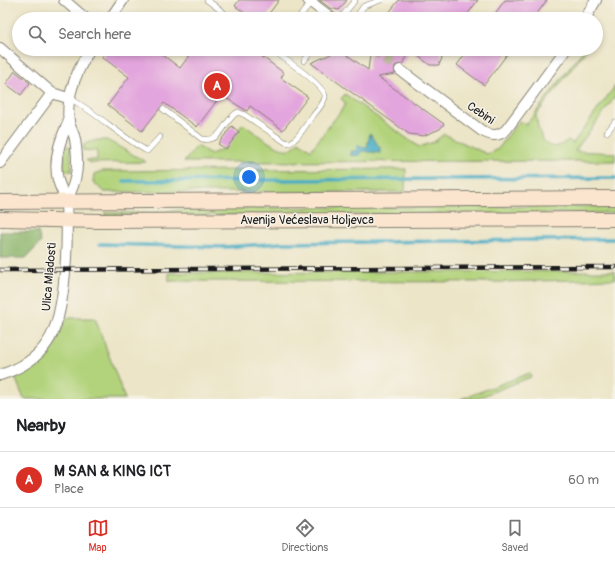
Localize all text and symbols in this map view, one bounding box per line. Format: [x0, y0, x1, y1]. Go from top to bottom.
search box [12, 12, 603, 56]
icon: search [26, 23, 48, 45]
text: Search here [58, 25, 131, 44]
pin: A [204, 71, 230, 101]
street label: Cebini [464, 99, 497, 128]
your location [239, 167, 259, 187]
street label: Avenija Većeslava Holjevca [240, 213, 374, 228]
street label: Ulica Mladosti [39, 242, 60, 312]
text: Nearby [16, 415, 65, 436]
text: M SAN & KING ICT [54, 462, 171, 481]
text: A [25, 472, 33, 488]
text: 60 m [568, 472, 599, 488]
text: Place [54, 481, 83, 497]
tab: Map [87, 517, 109, 554]
tab: Directions [282, 517, 328, 554]
tab: Saved [501, 517, 528, 554]

